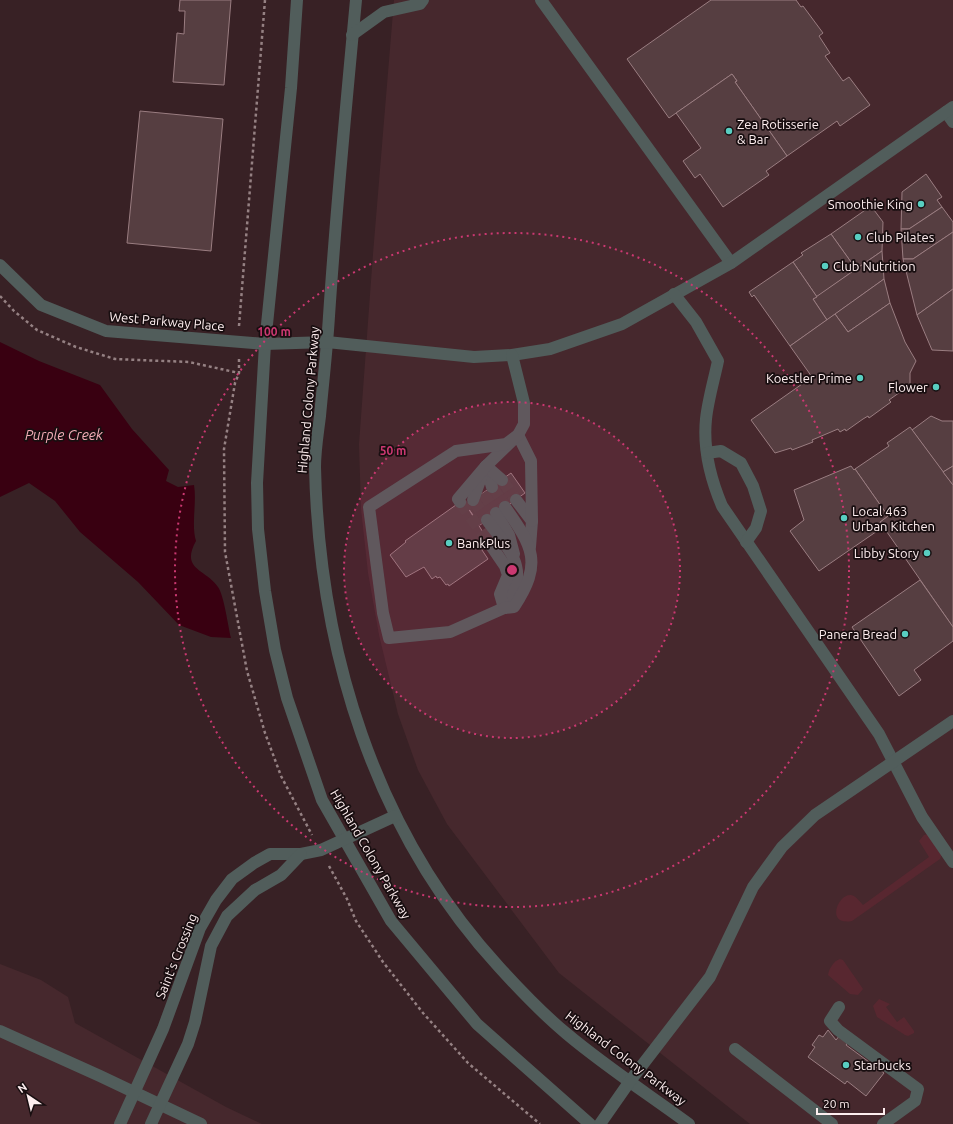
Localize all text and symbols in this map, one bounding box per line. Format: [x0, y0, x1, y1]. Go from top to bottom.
place label: Zea Rotisserie & Bar [737, 117, 819, 146]
marker: Zea Rotisserie & Bar [724, 126, 734, 136]
place label: Smoothie King [828, 197, 913, 211]
marker: Smoothie King [916, 199, 926, 209]
place label: Club Pilates [866, 230, 935, 244]
marker: Club Pilates [853, 232, 863, 242]
place label: Club Nutrition [833, 259, 916, 273]
marker: Club Nutrition [820, 261, 830, 271]
street label: West Parkway Place [109, 309, 225, 333]
text: 100 m [257, 325, 291, 338]
street label: Highland Colony Parkway [295, 326, 321, 474]
place label: Koestler Prime [766, 371, 852, 385]
marker: Koestler Prime [855, 373, 865, 383]
place label: Flower [888, 380, 928, 394]
marker: Flower [931, 382, 941, 392]
water label: Purple Creek [25, 427, 104, 443]
text: 50 m [380, 444, 406, 457]
place label: Local 463 Urban Kitchen [852, 504, 935, 533]
marker: Local 463 Urban Kitchen [839, 513, 849, 523]
place label: BankPlus [457, 536, 511, 550]
marker: BankPlus [444, 538, 454, 548]
place label: Libby Story [854, 546, 919, 560]
marker: Libby Story [922, 548, 932, 558]
centre of rings [505, 563, 519, 577]
place label: Panera Bread [819, 627, 897, 641]
marker: Panera Bread [900, 629, 910, 639]
street label: Highland Colony Parkway [328, 787, 414, 921]
street label: Saint's Crossing [153, 911, 199, 1001]
street label: Highland Colony Parkway [563, 1008, 689, 1108]
place label: Starbucks [854, 1058, 911, 1072]
marker: Starbucks [841, 1060, 851, 1070]
north arrow [8, 1076, 48, 1116]
text: N [15, 1081, 29, 1095]
scale bar [817, 1090, 884, 1116]
text: 20 m [823, 1097, 850, 1110]

